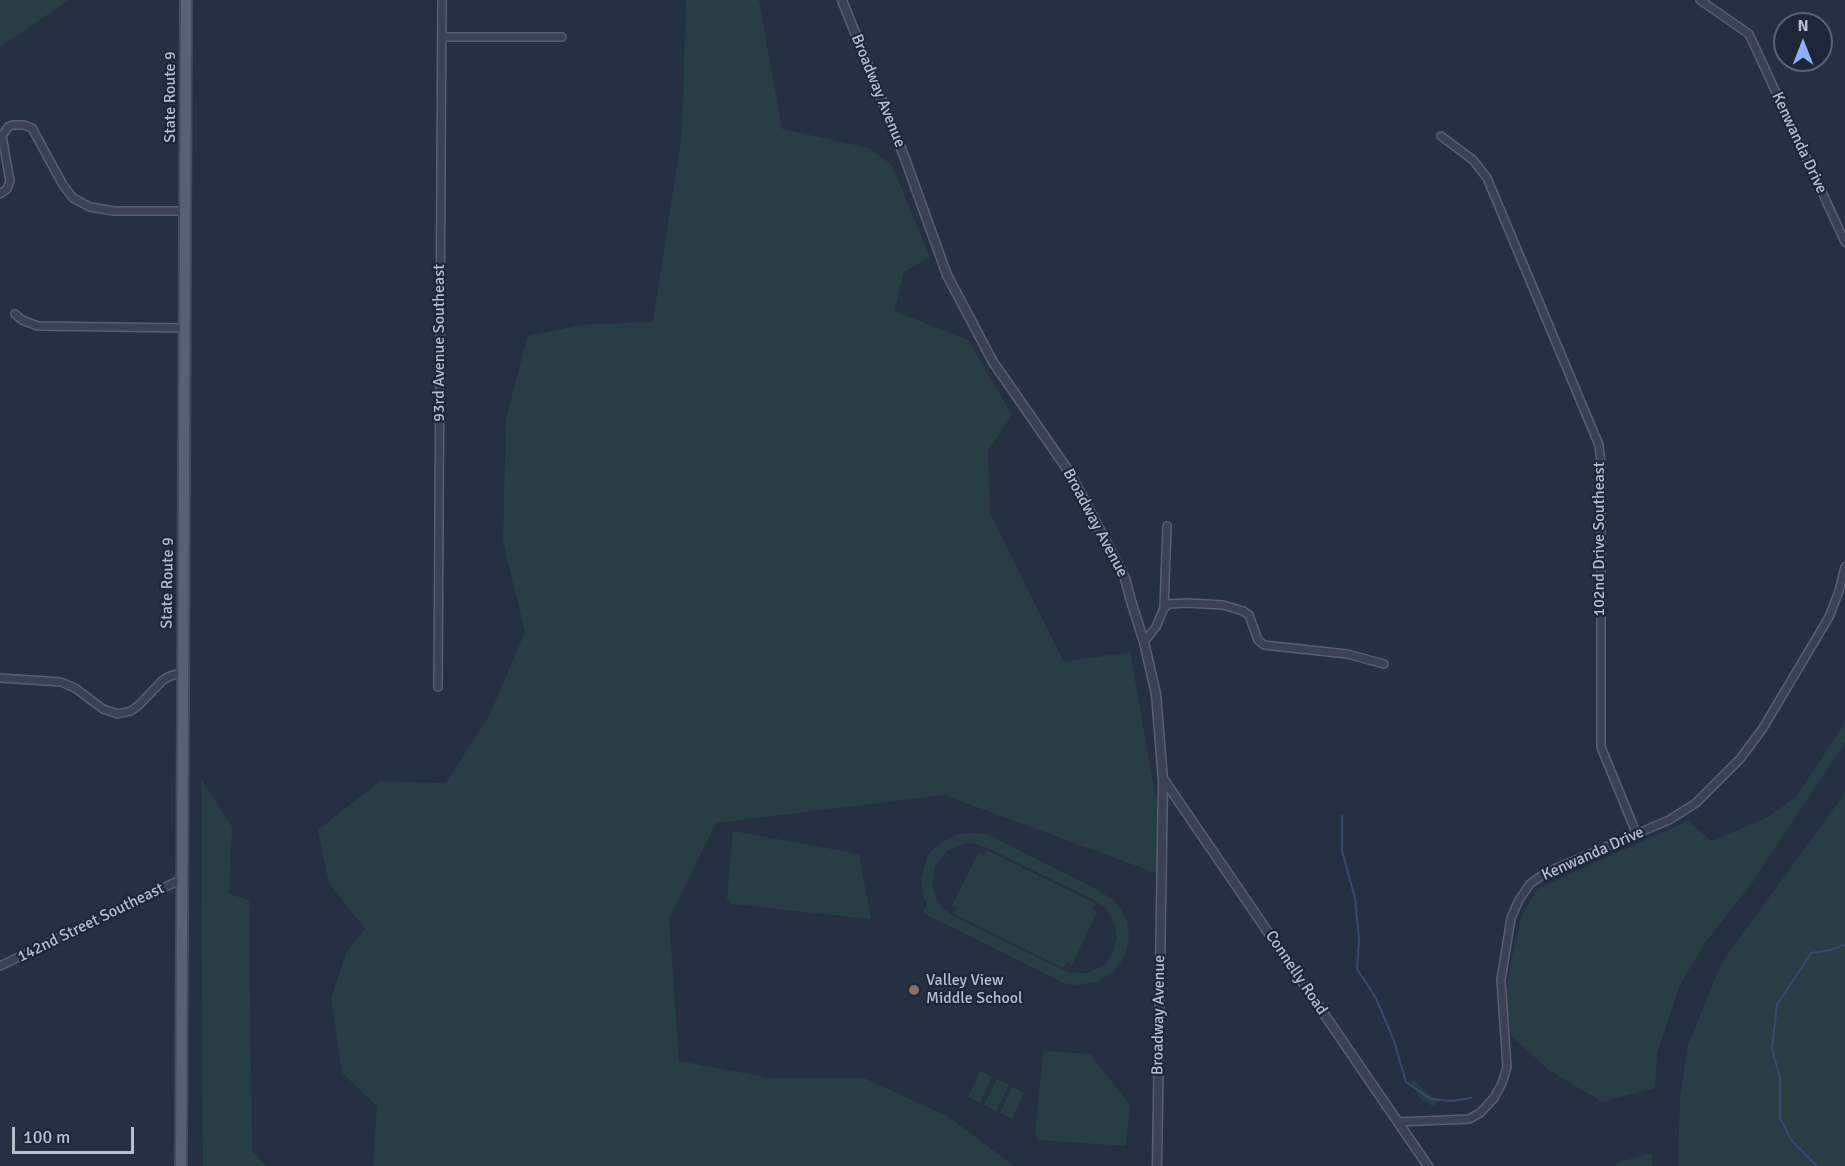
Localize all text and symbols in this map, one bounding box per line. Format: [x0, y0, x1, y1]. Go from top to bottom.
north arrow [1773, 12, 1833, 72]
text: N [1797, 16, 1809, 36]
street label: Broadway Avenue [847, 32, 909, 150]
street label: State Route 9 [161, 51, 181, 143]
street label: Kenwanda Drive [1767, 89, 1831, 197]
street label: 93rd Avenue Southeast [430, 264, 450, 422]
street label: 102nd Drive Southeast [1590, 462, 1610, 616]
street label: Broadway Avenue [1058, 465, 1132, 581]
street label: State Route 9 [158, 537, 178, 629]
street label: Kenwanda Drive [1539, 823, 1647, 885]
street label: 142nd Street Southeast [15, 879, 167, 967]
street label: Connelly Road [1261, 927, 1331, 1019]
street label: Broadway Avenue [1148, 955, 1170, 1075]
place label: Valley View Middle School [926, 971, 1023, 1009]
marker: Valley View Middle School [907, 983, 921, 997]
scale bar [15, 1115, 136, 1153]
text: 100 m [23, 1126, 70, 1148]

